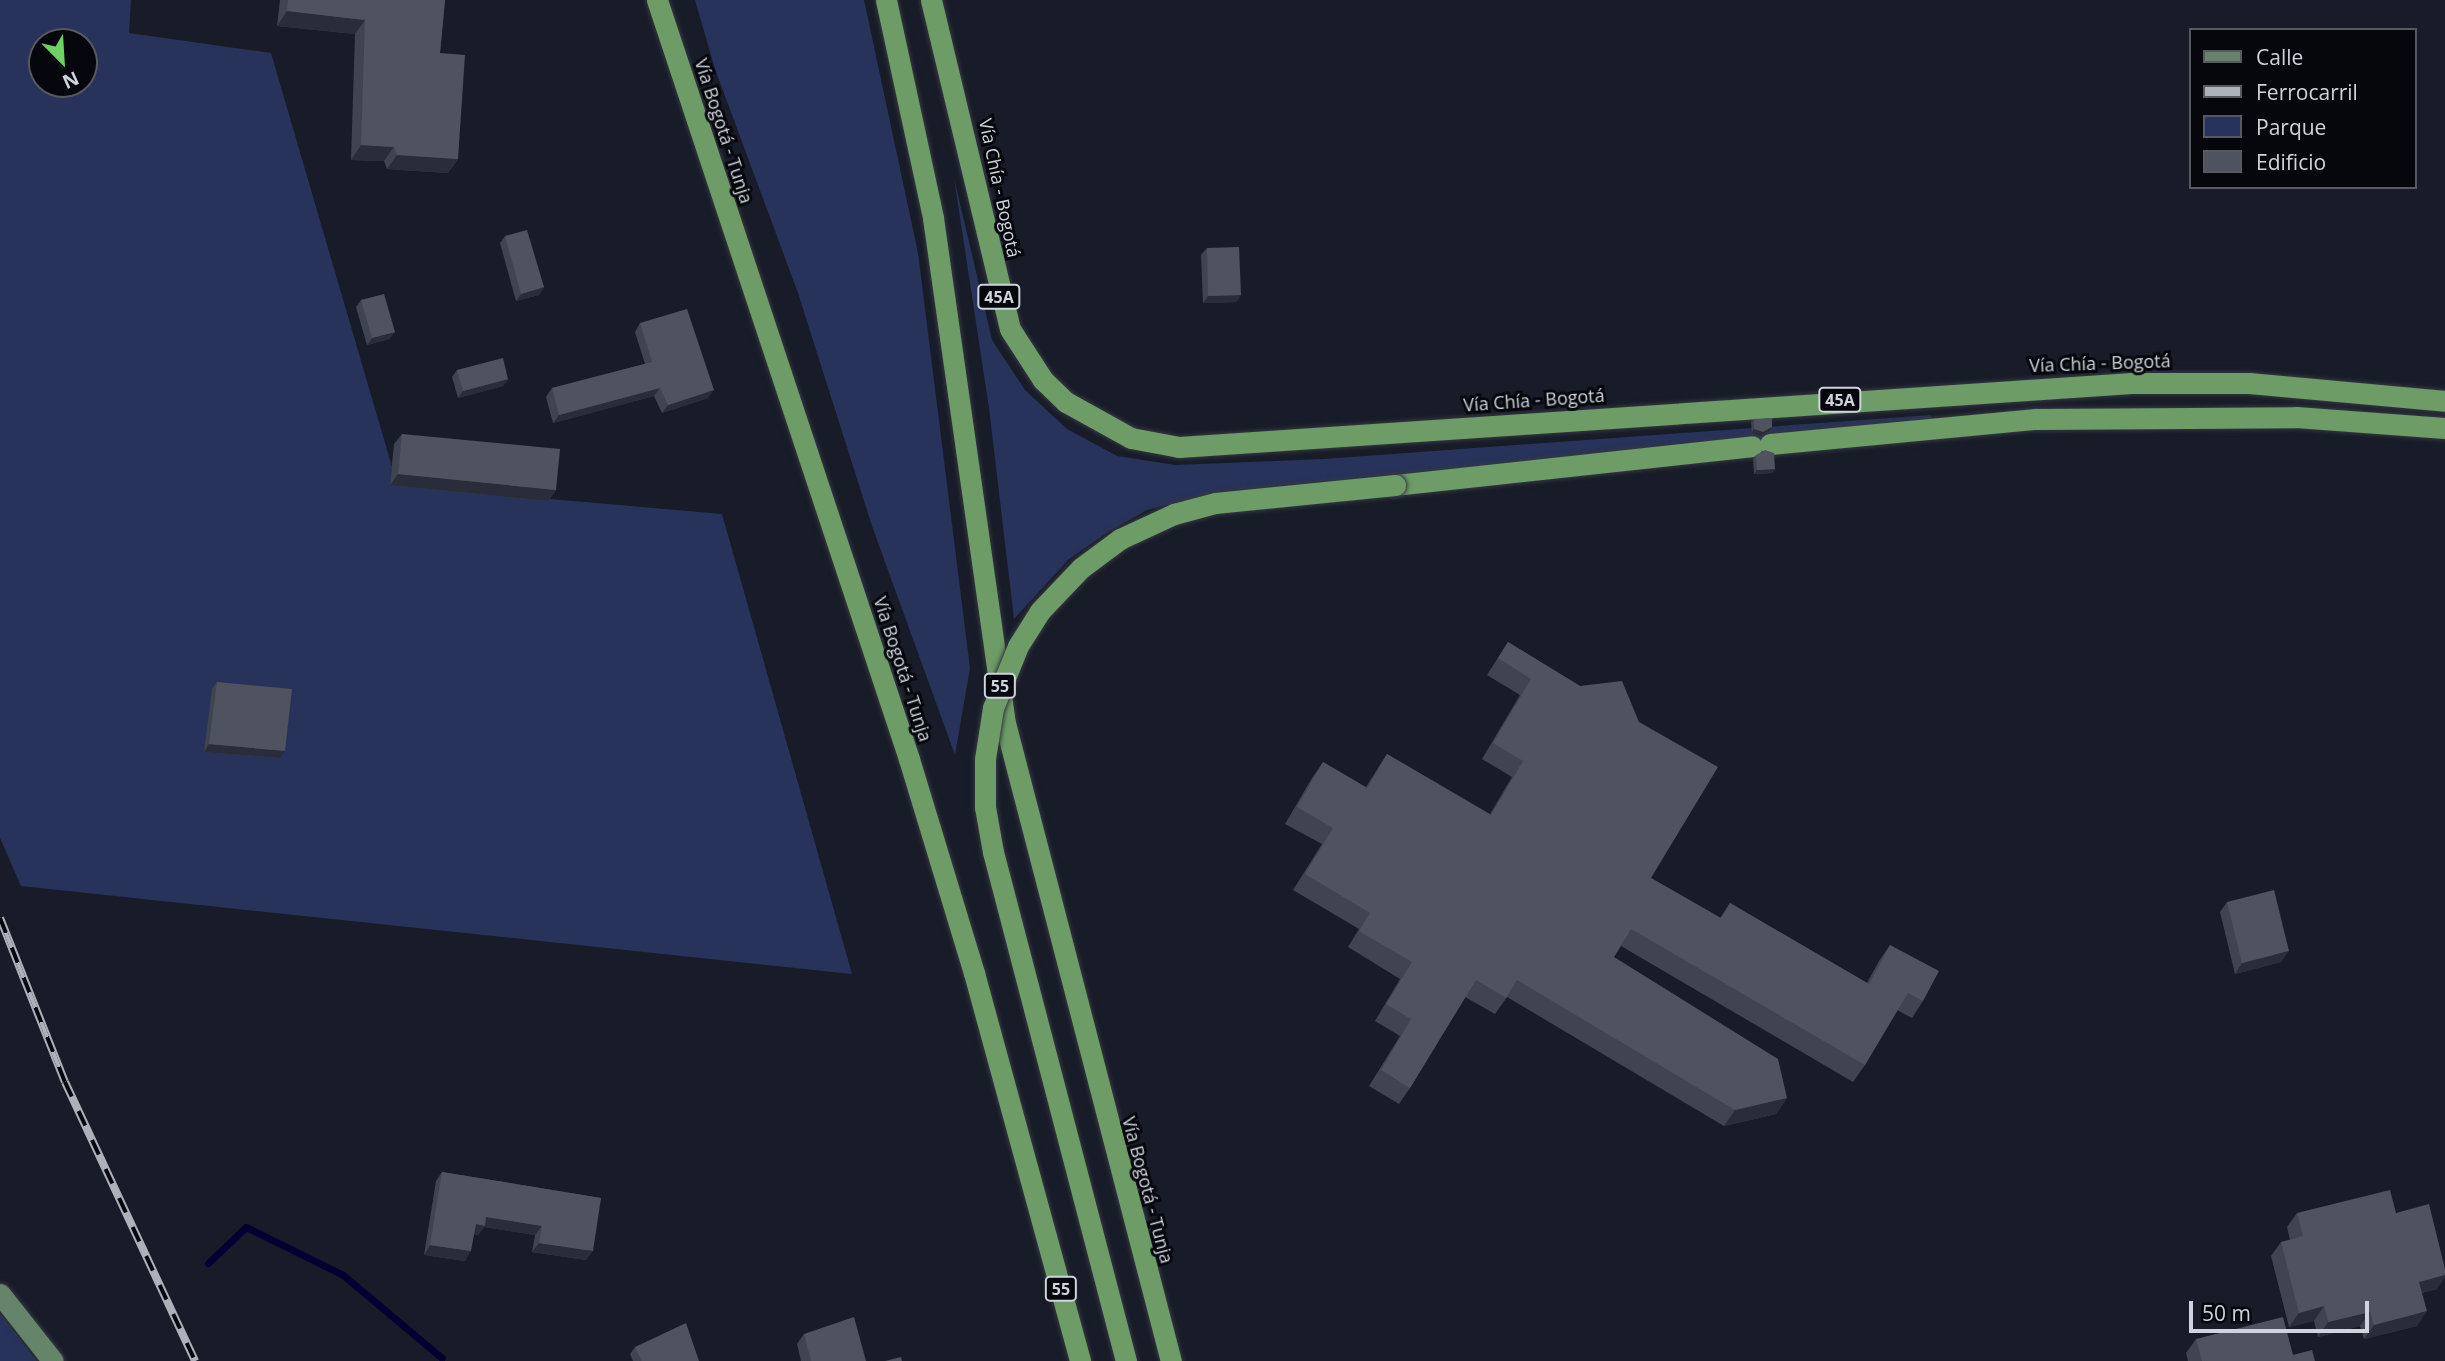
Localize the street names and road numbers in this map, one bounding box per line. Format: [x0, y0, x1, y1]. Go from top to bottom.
street label: Vía Bogotá - Tunja [690, 56, 758, 206]
street label: Vía Chía - Bogotá [975, 117, 1025, 259]
road number: 45A [976, 284, 1022, 310]
street label: Vía Chía - Bogotá [2029, 350, 2171, 376]
street label: Vía Chía - Bogotá [1463, 384, 1605, 416]
road number: 45A [1817, 388, 1863, 412]
street label: Vía Bogotá - Tunja [869, 594, 937, 744]
road number: 55 [982, 674, 1018, 698]
street label: Vía Bogotá - Tunja [1118, 1114, 1178, 1266]
road number: 55 [1044, 1276, 1078, 1302]

